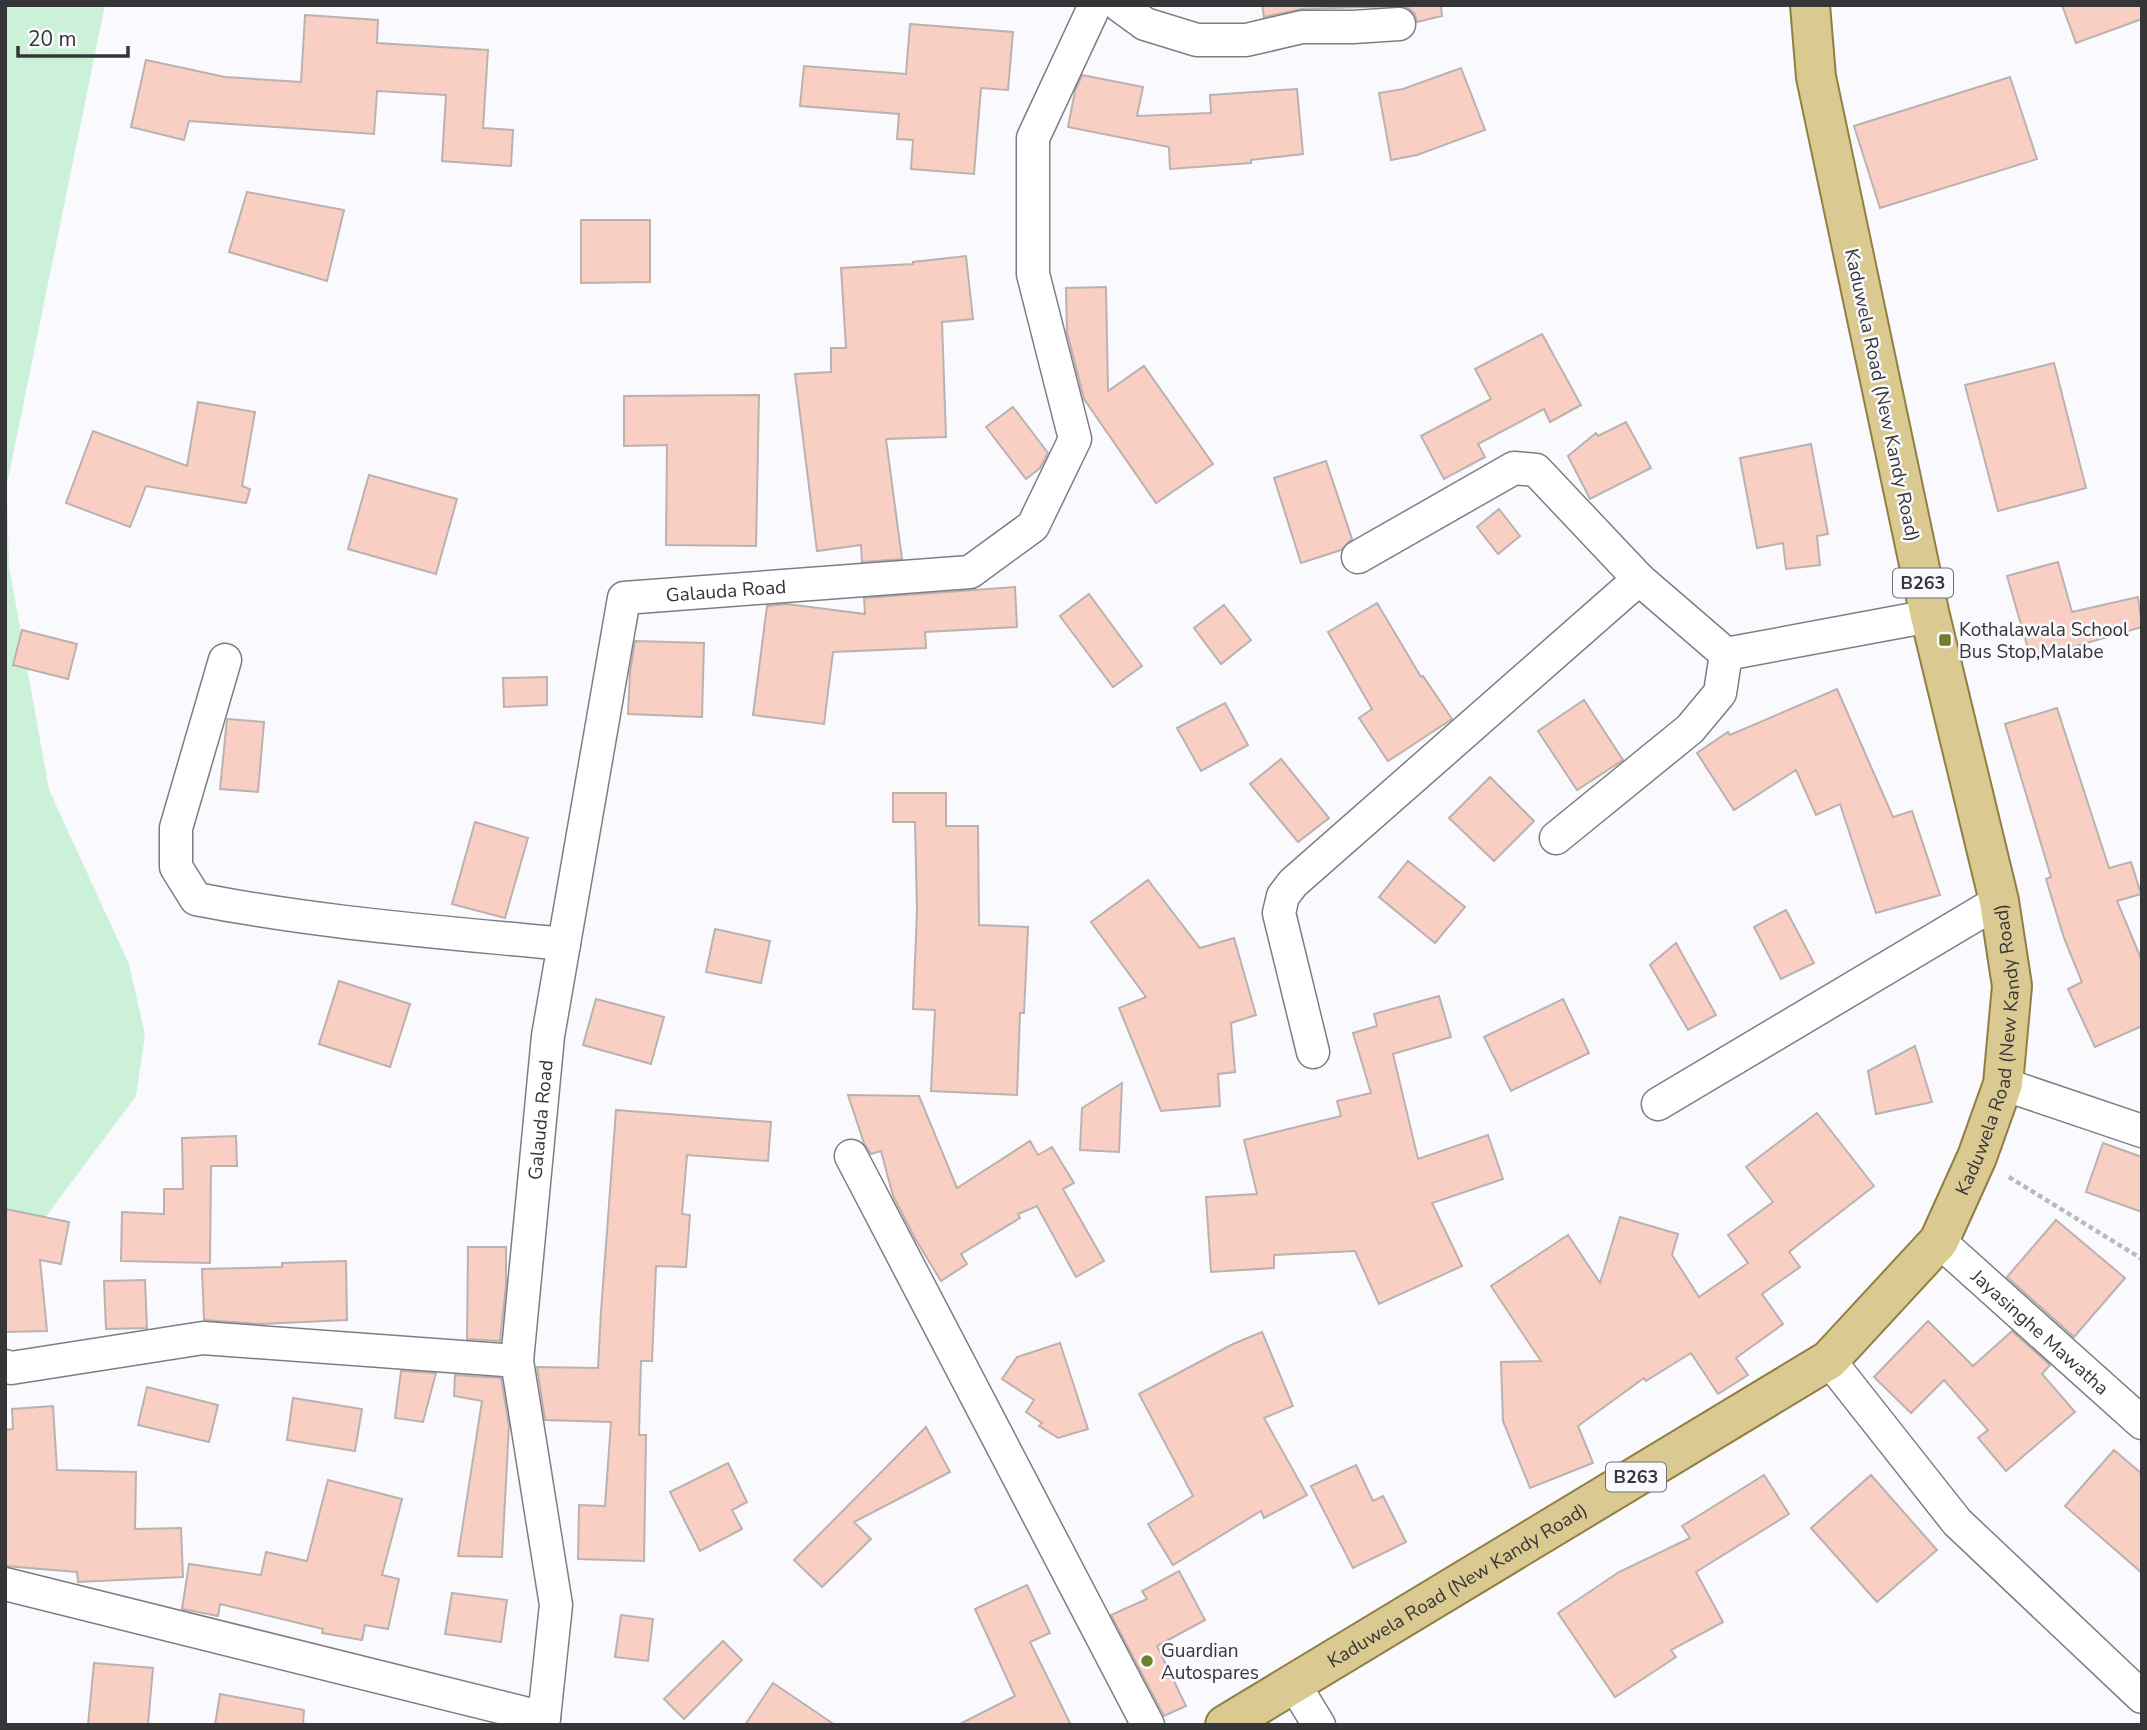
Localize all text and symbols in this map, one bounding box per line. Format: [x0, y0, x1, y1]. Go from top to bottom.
scale bar [18, 14, 128, 58]
text: 20 m [28, 25, 77, 53]
street label: Kaduwela Road (New Kandy Road) [1838, 246, 1926, 544]
road number: B263 [1893, 568, 1953, 598]
street label: Galauda Road [665, 574, 787, 609]
place label: Kothalawala School Bus Stop,Malabe [1959, 617, 2129, 665]
marker: Kothalawala School Bus Stop,Malabe [1937, 632, 1953, 648]
street label: Kaduwela Road (New Kandy Road) [1949, 902, 2026, 1200]
street label: Galauda Road [522, 1059, 560, 1181]
street label: Jayasinghe Mawatha [1964, 1263, 2114, 1401]
road number: B263 [1606, 1462, 1666, 1492]
street label: Kaduwela Road (New Kandy Road) [1323, 1497, 1592, 1674]
place label: Guardian Autospares [1161, 1638, 1259, 1686]
marker: Guardian Autospares [1139, 1653, 1155, 1669]

